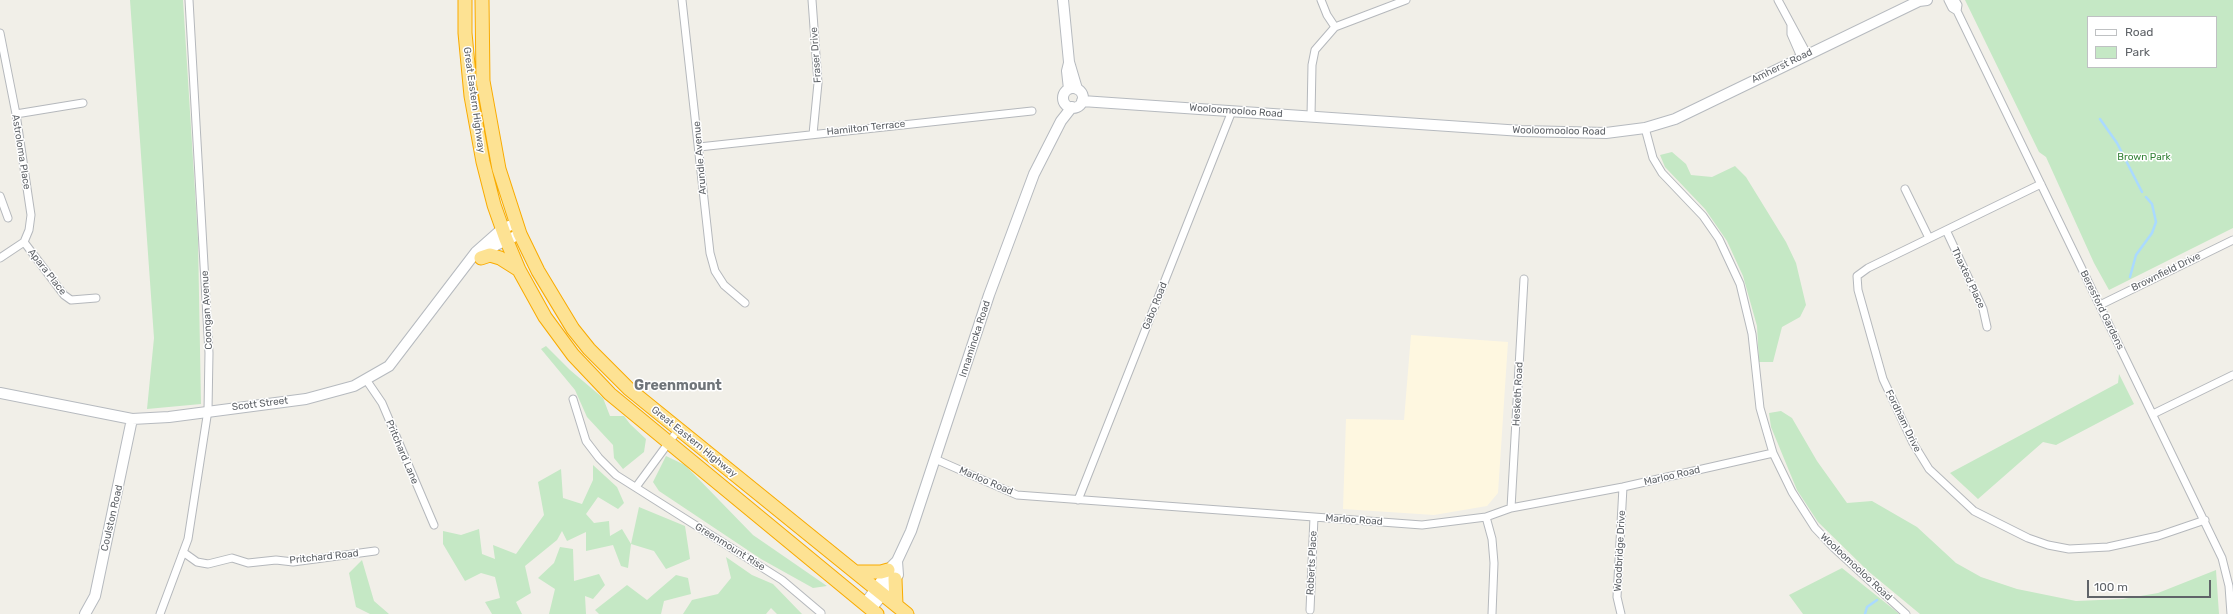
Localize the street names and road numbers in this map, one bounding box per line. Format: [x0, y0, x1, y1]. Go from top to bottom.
street label: Fraser Drive [808, 27, 824, 83]
street label: Great Eastern Highway [461, 46, 487, 154]
street label: Amherst Road [1750, 46, 1814, 86]
street label: Wooloomooloo Road [1189, 102, 1283, 120]
street label: Astroloma Place [9, 114, 33, 190]
street label: Hamilton Terrace [826, 118, 906, 138]
street label: Arundle Avenue [691, 121, 709, 195]
street label: Wooloomooloo Road [1512, 124, 1606, 138]
street label: Apara Place [25, 246, 69, 298]
street label: Thaxted Place [1949, 246, 1987, 310]
street label: Brownfield Drive [2129, 250, 2203, 294]
street label: Beresford Gardens [2078, 268, 2126, 352]
street label: Coongan Avenue [199, 270, 215, 350]
street label: Gabo Road [1140, 280, 1170, 332]
street label: Innamincka Road [957, 299, 993, 379]
street label: Hesketh Road [1510, 361, 1526, 427]
street label: Fordham Drive [1883, 388, 1923, 454]
street label: Scott Street [231, 395, 289, 413]
street label: Great Eastern Highway [649, 404, 739, 480]
street label: Pritchard Lane [383, 418, 421, 486]
street label: Marloo Road [957, 464, 1015, 498]
street label: Marloo Road [1643, 464, 1701, 488]
street label: Coulston Road [99, 484, 125, 552]
street label: Woodbridge Drive [1612, 510, 1628, 592]
street label: Marloo Road [1325, 512, 1383, 528]
street label: Greenmount Rise [693, 521, 767, 573]
street label: Roberts Place [1304, 530, 1320, 596]
street label: Wooloomooloo Road [1818, 531, 1894, 603]
street label: Pritchard Road [289, 547, 359, 567]

